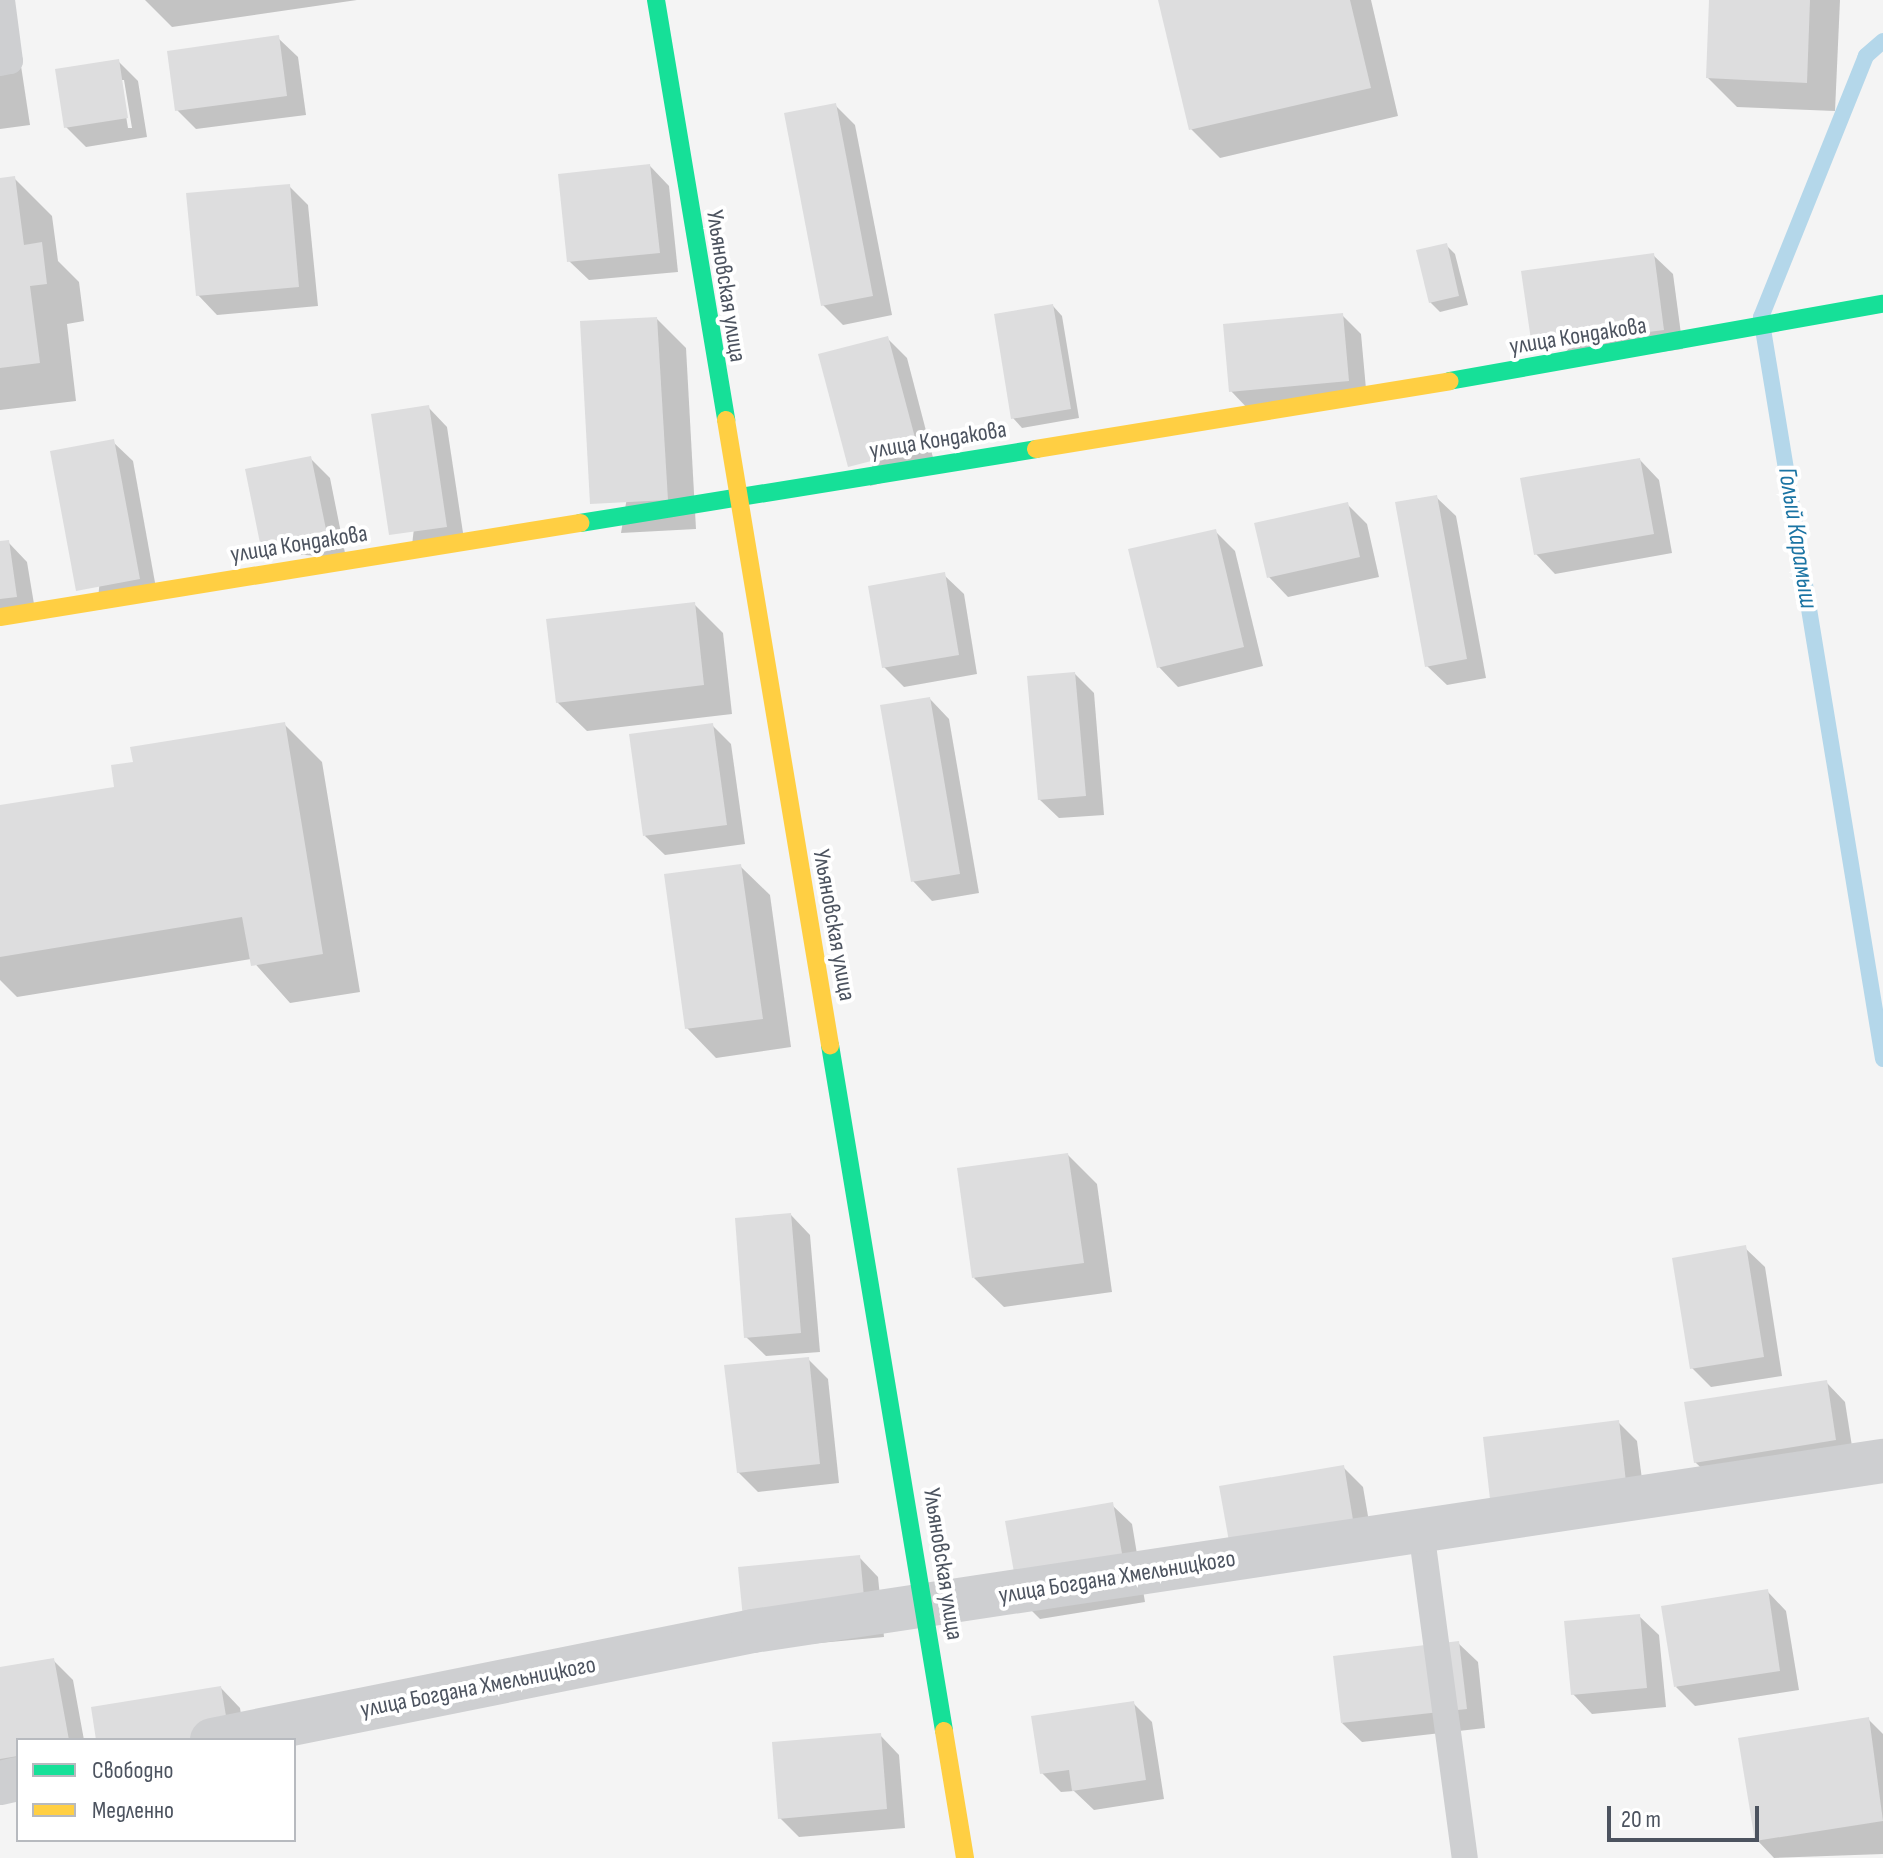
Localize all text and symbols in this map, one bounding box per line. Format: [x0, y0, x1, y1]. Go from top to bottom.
street label: Ульяновская улица [700, 208, 752, 364]
street label: улица Кондакова [1507, 311, 1649, 361]
street label: улица Кондакова [867, 415, 1009, 465]
water label: Голый Карамыш [1770, 465, 1824, 611]
street label: улица Кондакова [228, 519, 370, 569]
street label: Ульяновская улица [806, 847, 862, 1003]
street label: Ульяновская улица [917, 1486, 969, 1642]
street label: улица Богдана Хмельницкого [997, 1544, 1237, 1610]
street label: улица Богдана Хмельницкого [358, 1650, 598, 1724]
legend [16, 1738, 296, 1842]
text: Свободно [92, 1756, 173, 1785]
scale bar [1611, 1790, 1763, 1840]
text: Медленно [92, 1796, 174, 1825]
text: 20 m [1621, 1805, 1661, 1834]

